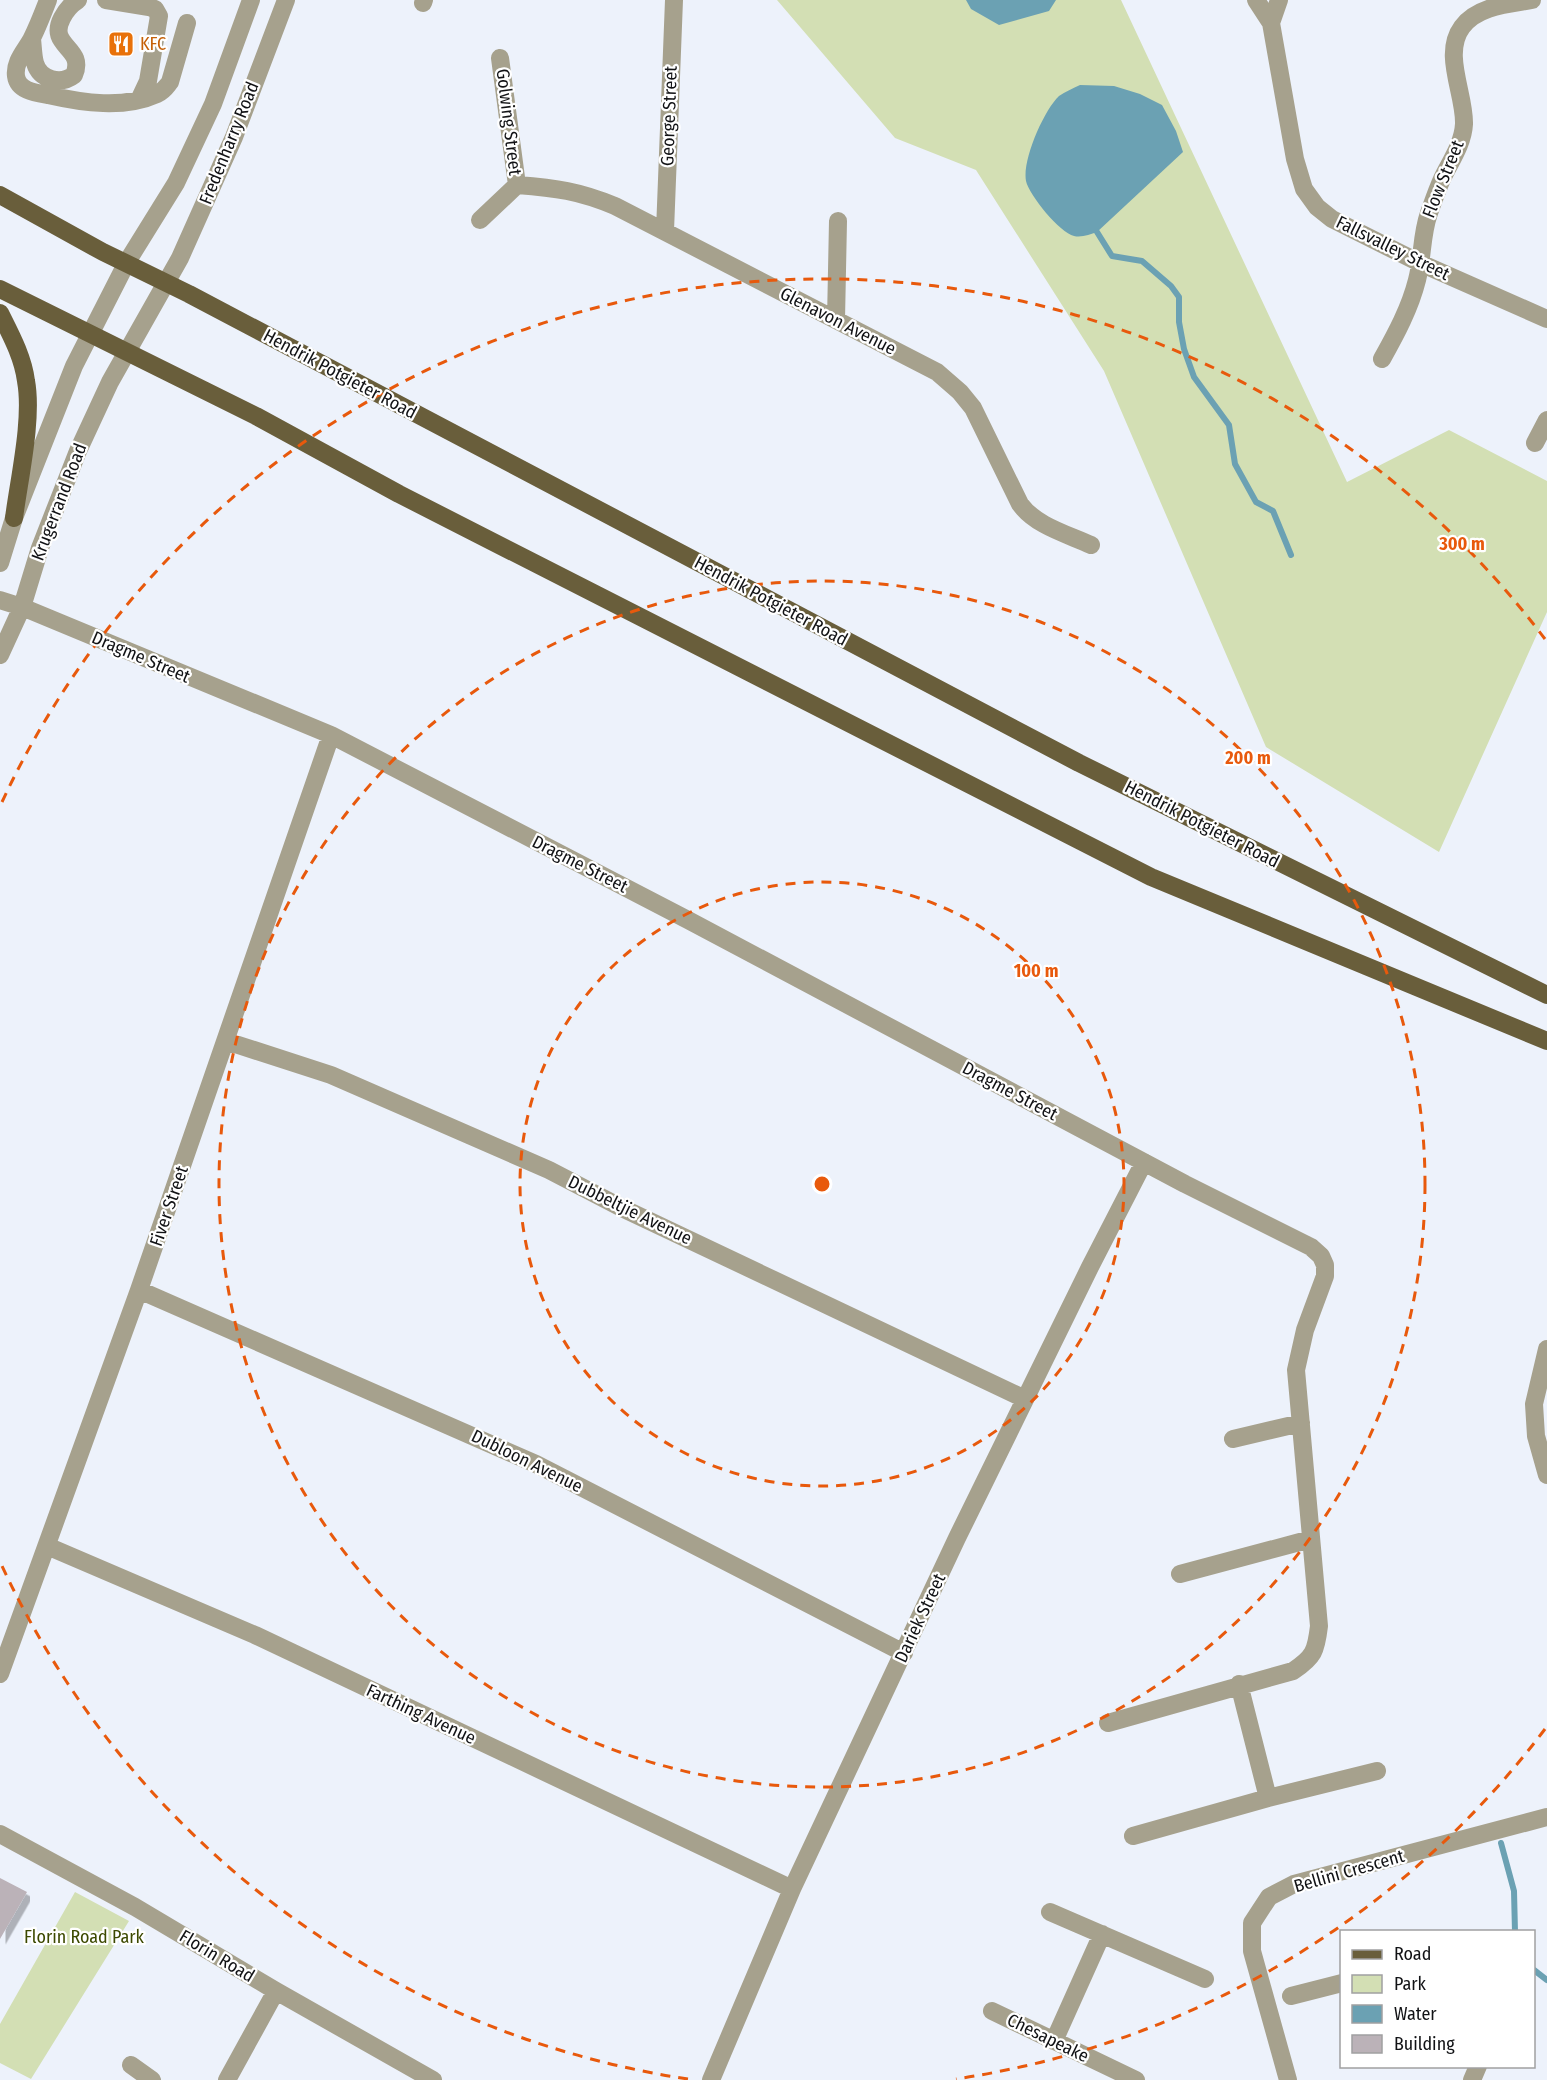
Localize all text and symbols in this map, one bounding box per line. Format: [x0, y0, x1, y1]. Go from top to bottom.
restaurant icon: KFC [106, 29, 136, 59]
place label: KFC [140, 33, 166, 55]
street label: George Street [656, 65, 682, 166]
street label: Golwing Street [492, 67, 526, 177]
street label: Fredenharry Road [194, 78, 264, 208]
street label: Flow Street [1417, 137, 1469, 221]
street label: Fallsvalley Street [1333, 211, 1453, 285]
street label: Glenavon Avenue [776, 282, 900, 360]
street label: Hendrik Potgieter Road [260, 324, 420, 424]
street label: Krugerrand Road [27, 440, 91, 564]
text: 300 m [1438, 533, 1485, 555]
street label: Hendrik Potgieter Road [691, 551, 851, 651]
street label: Dragme Street [89, 626, 193, 688]
text: 200 m [1224, 747, 1271, 769]
street label: Hendrik Potgieter Road [1121, 775, 1283, 873]
street label: Dragme Street [528, 830, 632, 898]
text: 100 m [1014, 960, 1058, 982]
street label: Dragme Street [959, 1057, 1061, 1125]
street label: Fiver Street [145, 1163, 193, 1249]
street label: Dubbeltjie Avenue [565, 1171, 696, 1249]
centre of rings [812, 1174, 832, 1194]
street label: Dubloon Avenue [468, 1425, 586, 1497]
street label: Dariek Street [890, 1570, 950, 1666]
street label: Farthing Avenue [363, 1679, 479, 1749]
street label: Bellini Crescent [1291, 1845, 1407, 1897]
street label: Florin Road [175, 1925, 259, 1987]
park label: Florin Road Park [24, 1926, 145, 1948]
legend [1340, 1930, 1535, 2068]
text: Road [1394, 1943, 1431, 1965]
text: Park [1394, 1973, 1427, 1995]
text: Water [1394, 2003, 1437, 2025]
street label: Chesapeake [1004, 2009, 1092, 2067]
text: Building [1394, 2033, 1455, 2055]

